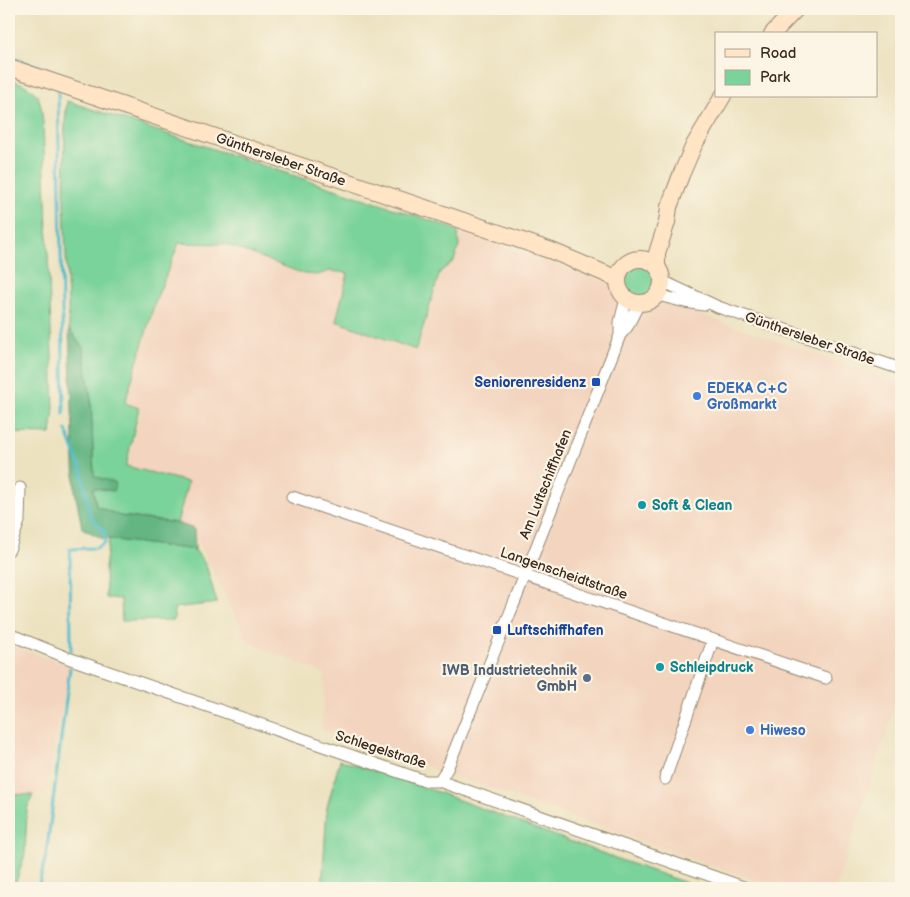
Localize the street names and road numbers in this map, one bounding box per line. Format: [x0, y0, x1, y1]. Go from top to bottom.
street label: Günthersleber Straße [214, 129, 348, 190]
street label: Günthersleber Straße [743, 308, 877, 369]
street label: Am Luftschiffhafen [516, 427, 575, 542]
street label: Langenscheidtstraße [498, 544, 630, 603]
street label: Schlegelstraße [333, 727, 428, 772]

